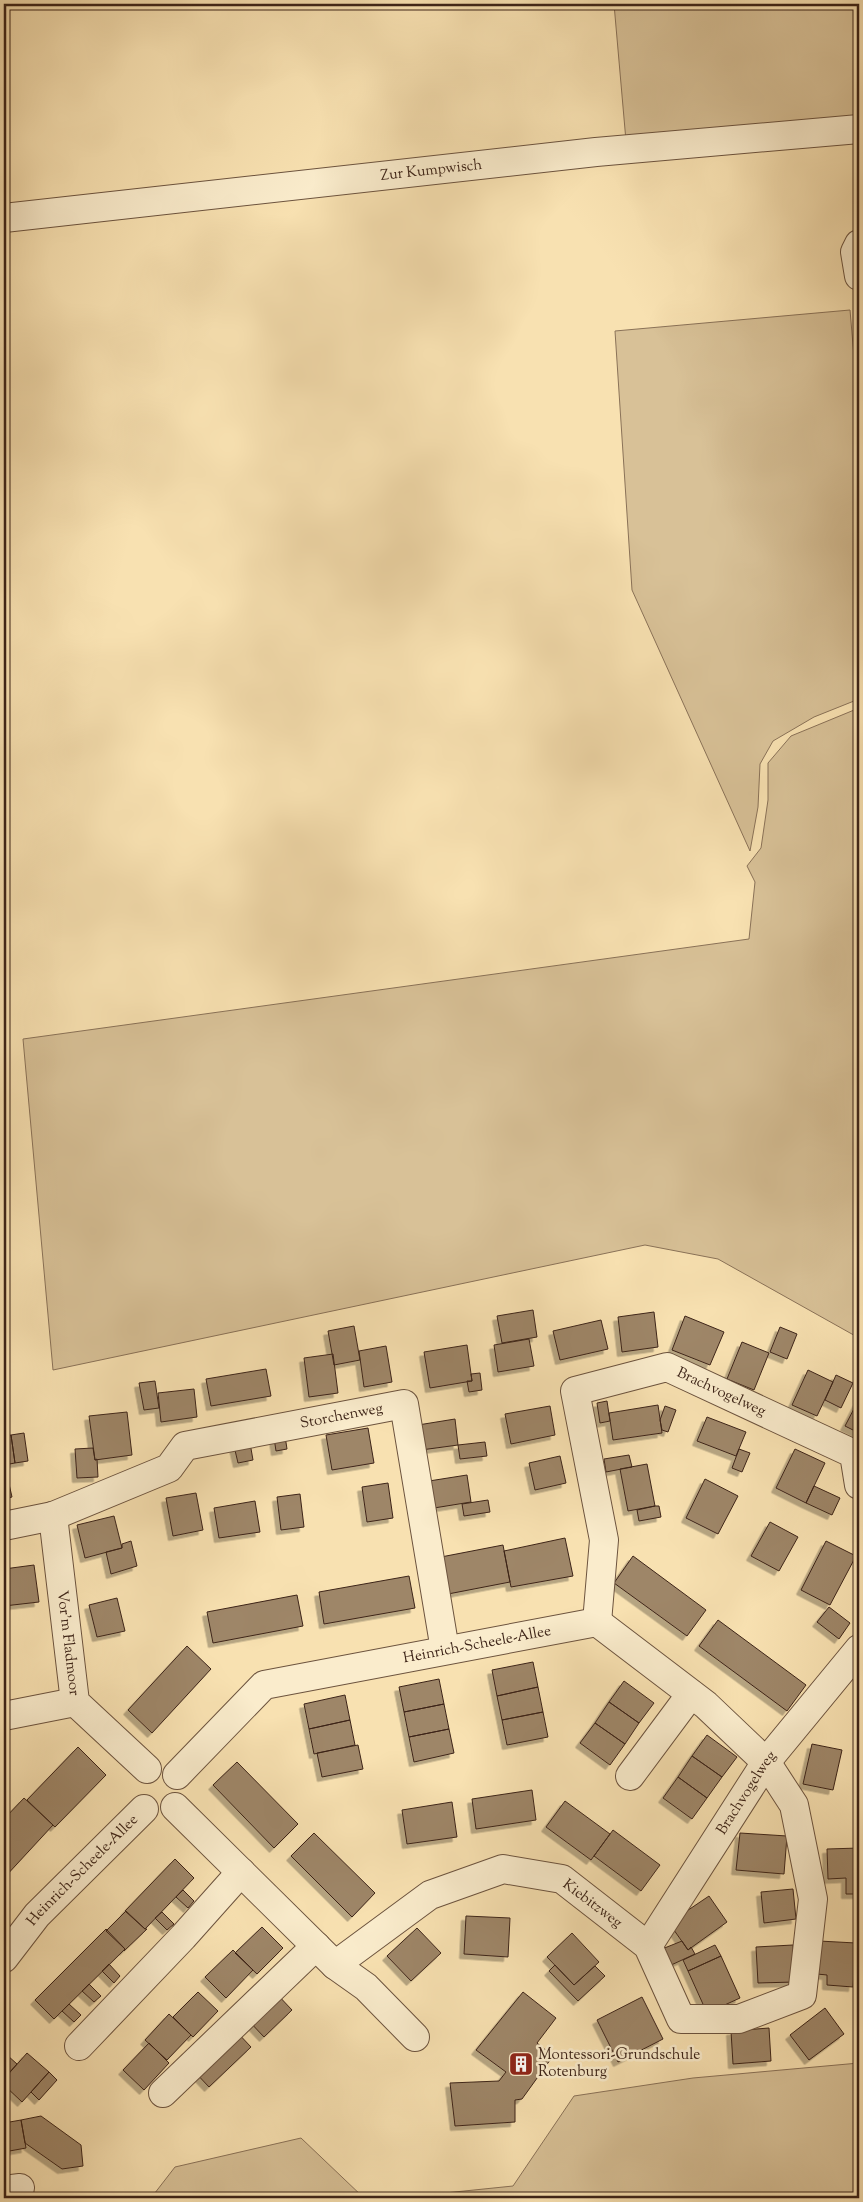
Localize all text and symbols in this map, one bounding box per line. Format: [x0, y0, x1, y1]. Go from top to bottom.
street label: Zur Kumpwisch [379, 154, 483, 186]
street label: Brachvogelweg [673, 1362, 769, 1422]
street label: Storchenweg [298, 1398, 385, 1434]
street label: Vor'm Fladmoor [51, 1589, 85, 1697]
street label: Heinrich-Scheele-Allee [401, 1620, 553, 1669]
street label: Brachvogelweg [711, 1746, 781, 1839]
street label: Heinrich-Scheele-Allee [22, 1810, 143, 1930]
street label: Kiebitzweg [558, 1874, 626, 1934]
place label: Montessori-Grundschule Rotenburg [538, 2045, 700, 2083]
building icon: Montessori-Grundschule Rotenburg [508, 2051, 534, 2077]

